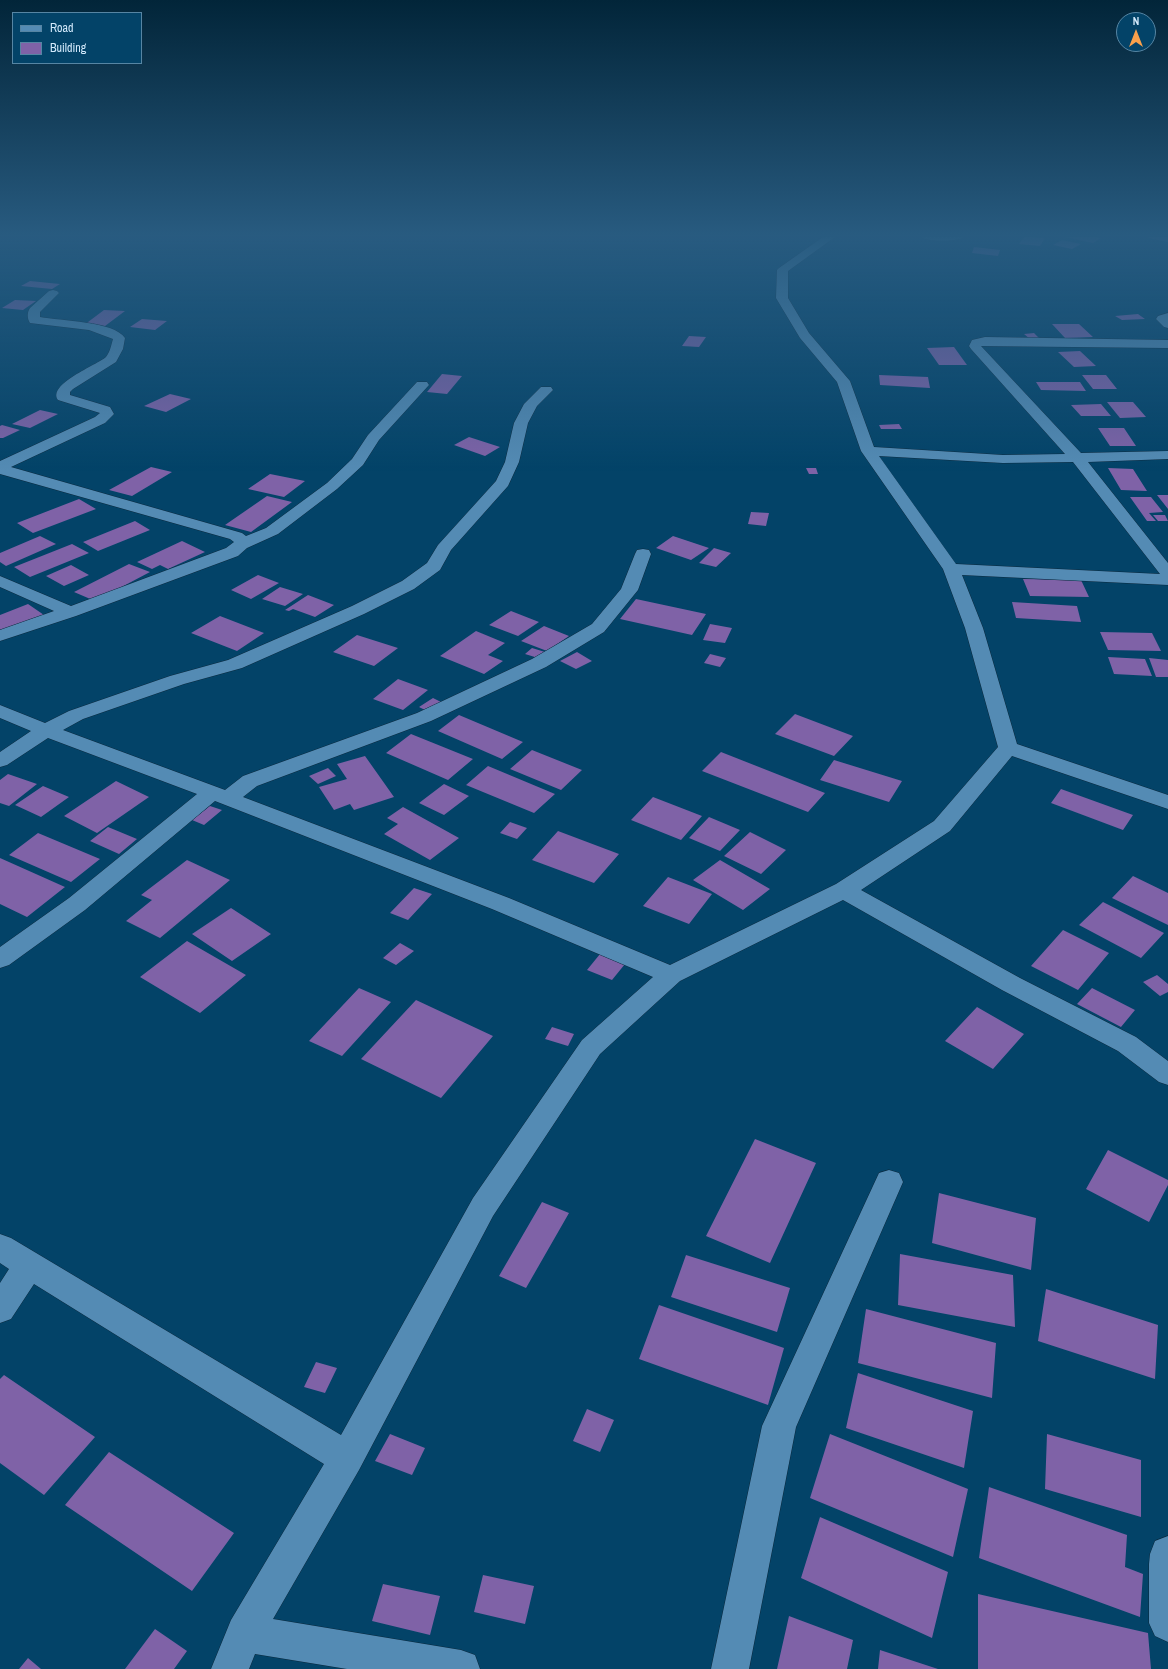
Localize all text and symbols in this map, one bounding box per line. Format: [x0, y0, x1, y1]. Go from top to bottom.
legend [12, 12, 142, 64]
north arrow [1116, 12, 1156, 52]
text: N [1133, 14, 1139, 28]
text: Road [50, 20, 74, 36]
text: Building [50, 40, 86, 56]

